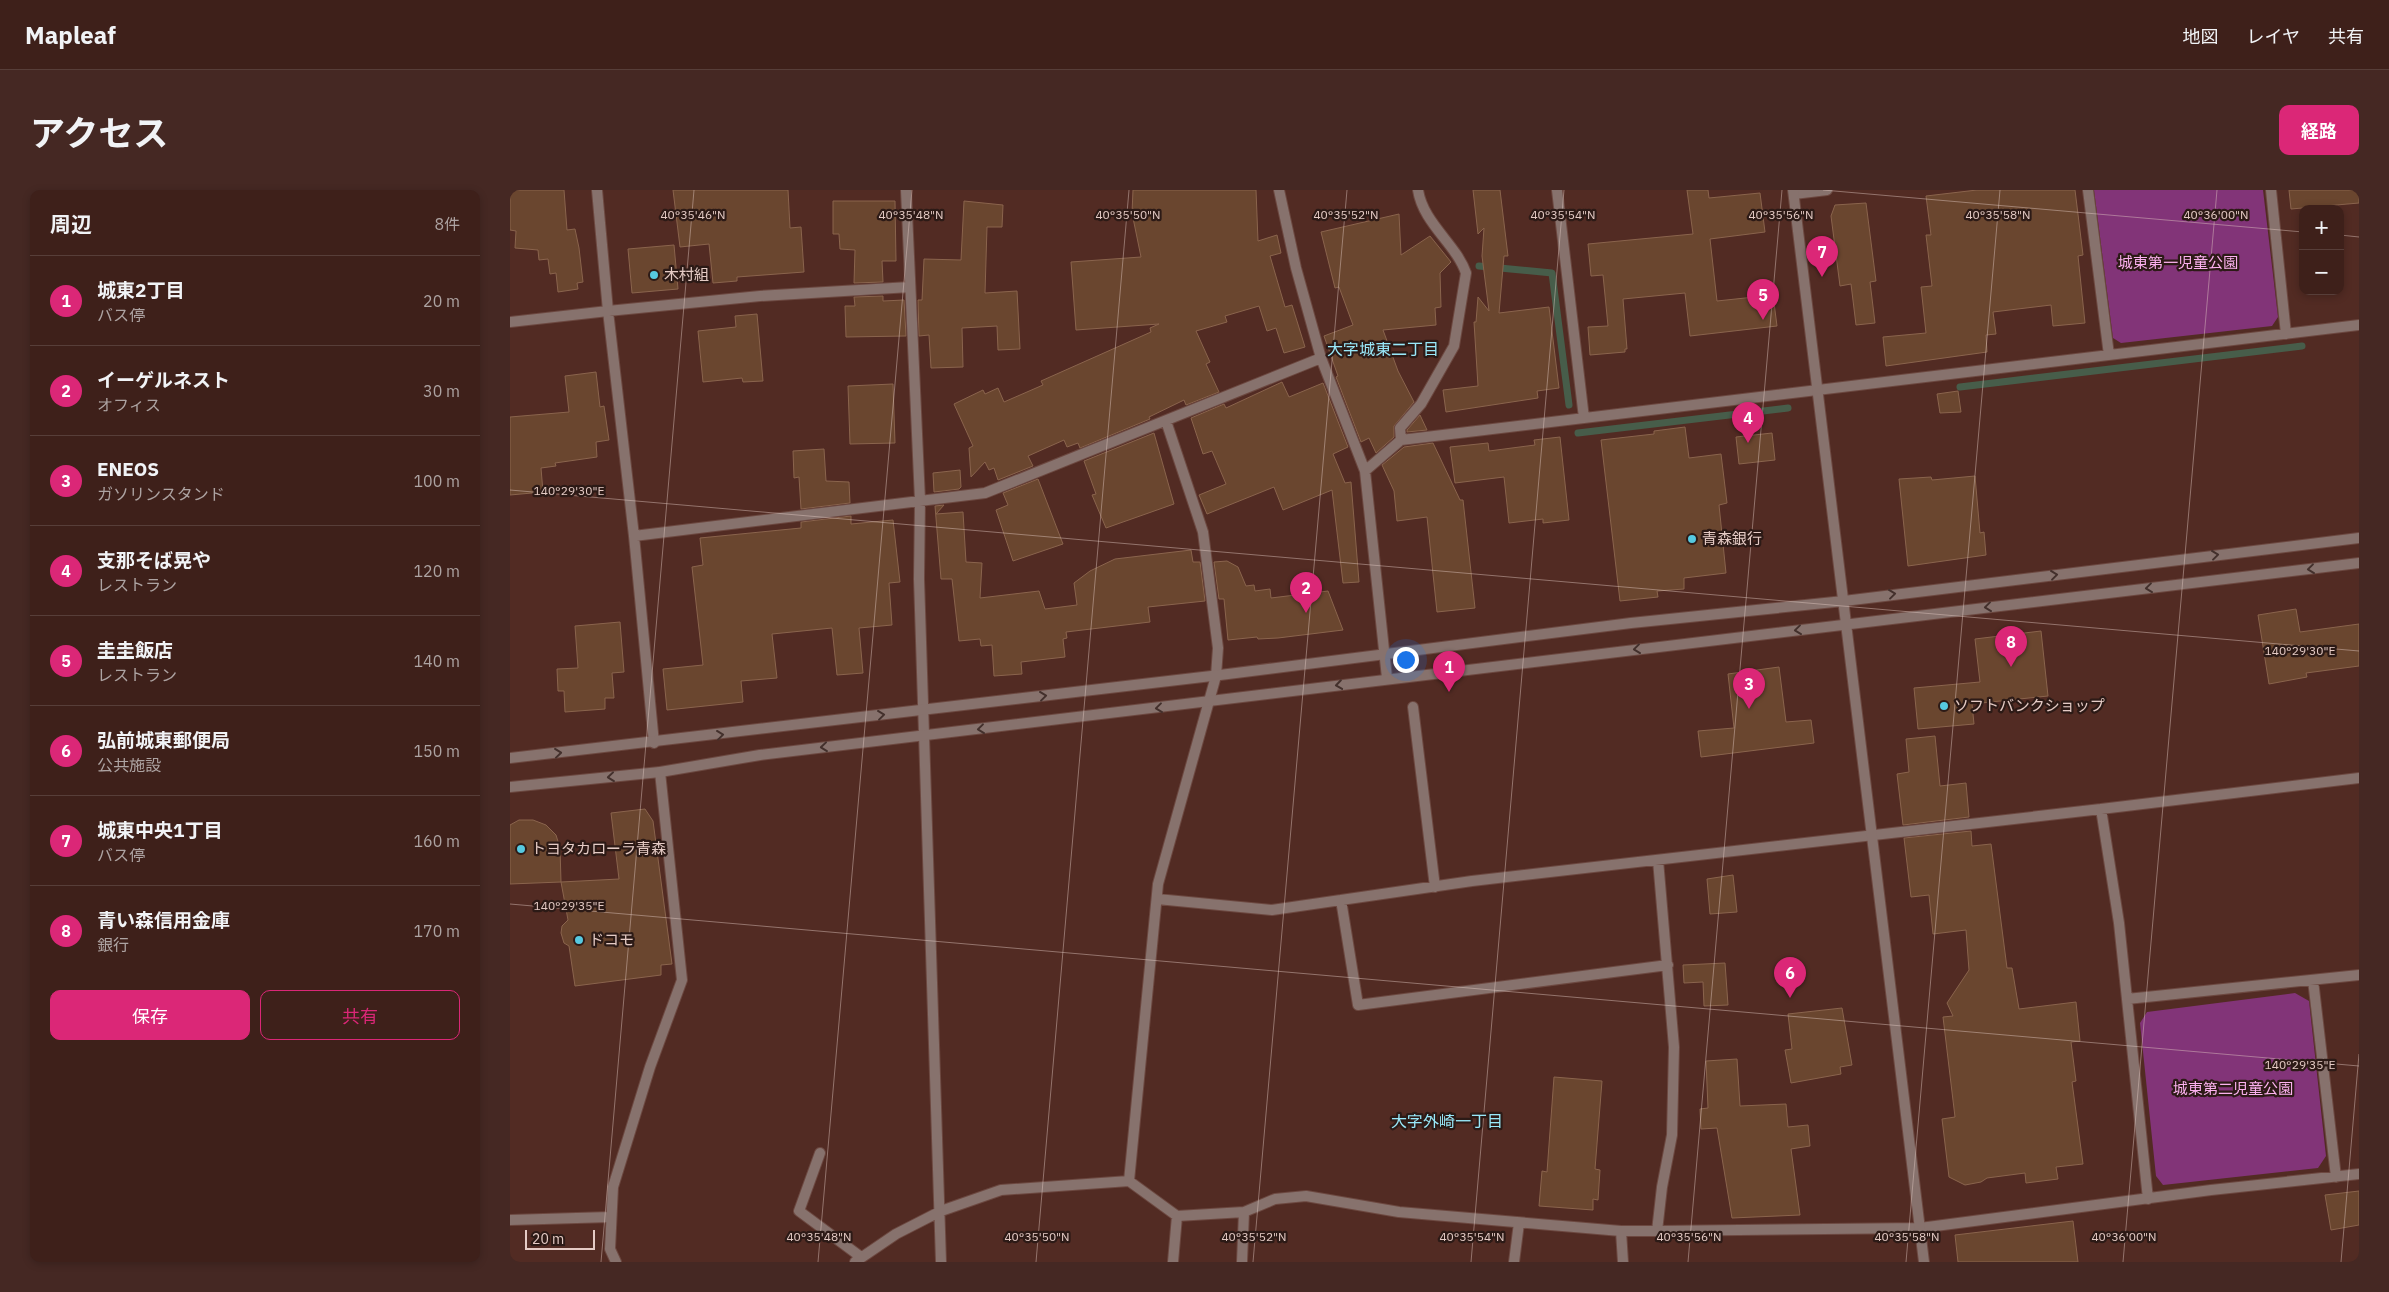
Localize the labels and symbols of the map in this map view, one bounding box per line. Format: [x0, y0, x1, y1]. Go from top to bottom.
text: 40°35'46"N [660, 207, 726, 222]
text: 40°35'48"N [878, 207, 944, 222]
text: 40°35'50"N [1095, 207, 1161, 222]
text: 40°35'52"N [1313, 207, 1379, 222]
text: 40°35'54"N [1530, 207, 1596, 222]
text: 40°35'56"N [1748, 207, 1814, 222]
text: 40°35'58"N [1965, 207, 2031, 222]
text: 40°36'00"N [2183, 207, 2249, 222]
pin: 7 [1806, 236, 1838, 277]
park label: 城東第一児童公園 [2118, 253, 2238, 272]
place label: 木村組 [664, 265, 709, 284]
marker: 木村組 [648, 269, 660, 281]
pin: 5 [1747, 279, 1779, 320]
district label: 大字城東二丁目 [1327, 339, 1439, 359]
pin: 4 [1732, 402, 1764, 443]
text: 140°29'30"E [534, 483, 604, 498]
place label: 青森銀行 [1702, 529, 1762, 548]
marker: 青森銀行 [1686, 533, 1698, 545]
one-way arrow [2211, 550, 2219, 561]
one-way arrow [2306, 563, 2314, 574]
one-way arrow [2050, 570, 2058, 581]
pin: 2 [1290, 572, 1322, 613]
one-way arrow [2145, 582, 2153, 593]
one-way arrow [1889, 589, 1897, 600]
one-way arrow [1984, 601, 1992, 612]
one-way arrow [1794, 624, 1802, 635]
pin: 8 [1995, 626, 2027, 667]
one-way arrow [1633, 643, 1641, 654]
text: 140°29'30"E [2265, 643, 2335, 658]
your location [1393, 647, 1419, 673]
pin: 1 [1433, 651, 1465, 692]
pin: 3 [1733, 668, 1765, 709]
one-way arrow [1335, 679, 1343, 690]
one-way arrow [1039, 691, 1047, 702]
place label: ソフトバンクショップ [1954, 696, 2105, 715]
marker: ソフトバンクショップ [1938, 700, 1950, 712]
one-way arrow [1155, 702, 1163, 713]
one-way arrow [878, 710, 886, 721]
one-way arrow [976, 723, 984, 734]
one-way arrow [716, 730, 724, 741]
one-way arrow [820, 741, 828, 752]
one-way arrow [555, 748, 563, 759]
one-way arrow [607, 771, 615, 782]
place label: トヨタカローラ青森 [531, 839, 666, 858]
marker: トヨタカローラ青森 [515, 843, 527, 855]
text: 140°29'35"E [534, 898, 604, 913]
place label: ドコモ [589, 930, 634, 949]
marker: ドコモ [573, 934, 585, 946]
pin: 6 [1774, 957, 1806, 998]
text: 140°29'35"E [2265, 1057, 2335, 1072]
park label: 城東第二児童公園 [2173, 1079, 2293, 1098]
district label: 大字外崎一丁目 [1391, 1111, 1503, 1131]
scale bar [525, 1227, 595, 1250]
text: 40°35'48"N [786, 1229, 852, 1244]
text: 40°35'50"N [1004, 1229, 1070, 1244]
text: 40°35'52"N [1221, 1229, 1287, 1244]
text: 40°35'54"N [1439, 1229, 1505, 1244]
text: 40°35'56"N [1656, 1229, 1722, 1244]
text: 40°35'58"N [1874, 1229, 1940, 1244]
text: 40°36'00"N [2091, 1229, 2157, 1244]

